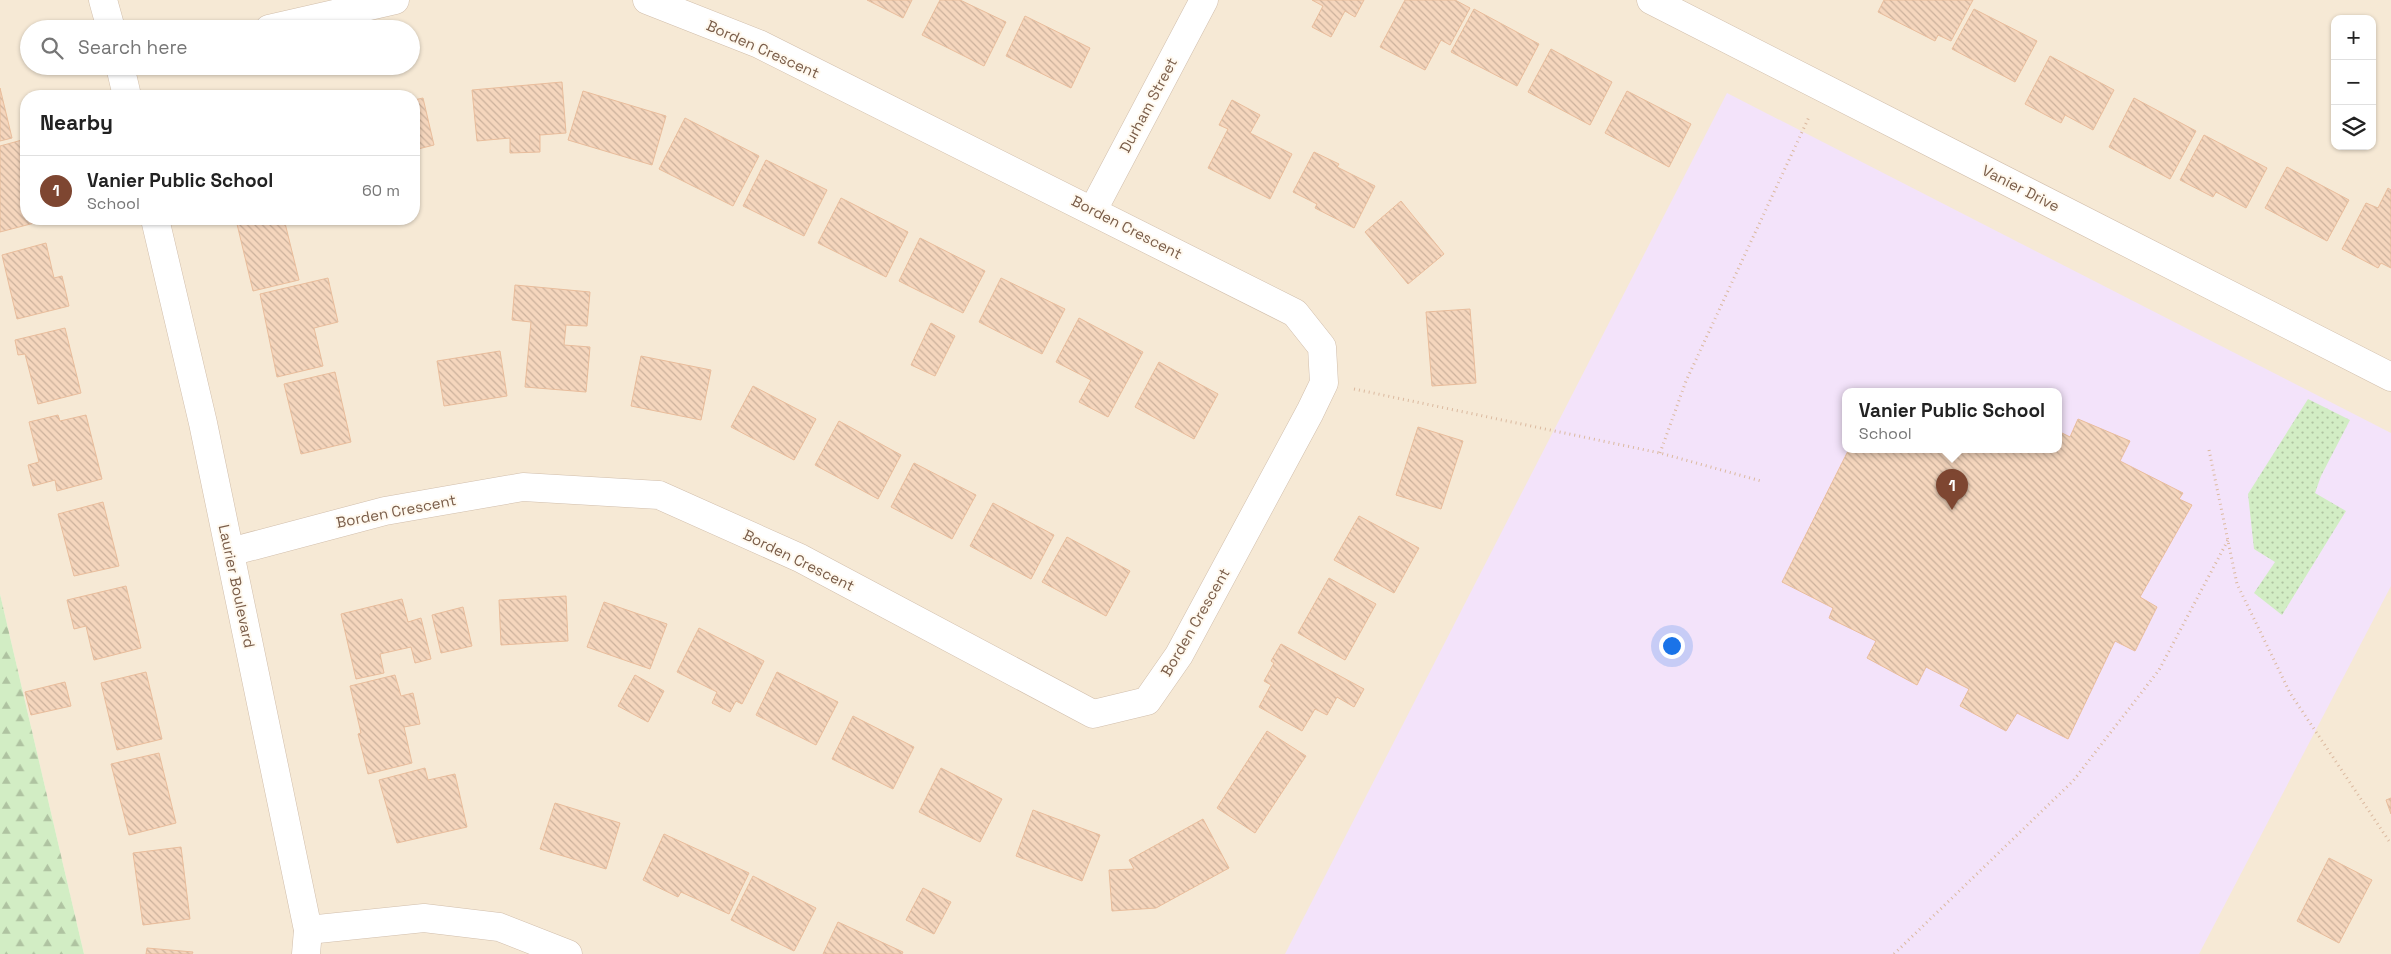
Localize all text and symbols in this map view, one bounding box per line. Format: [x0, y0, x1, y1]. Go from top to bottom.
map controls [2331, 15, 2376, 150]
button: + [2331, 15, 2376, 60]
street label: Borden Crescent [704, 16, 823, 82]
search box [20, 20, 420, 75]
icon: search [38, 34, 66, 62]
text: Search here [78, 35, 188, 60]
street label: Durham Street [1115, 54, 1181, 156]
button: − [2331, 60, 2376, 105]
button: layers [2331, 105, 2376, 150]
text: Nearby [40, 109, 113, 136]
street label: Vanier Drive [1979, 160, 2063, 216]
text: Vanier Public School [87, 168, 273, 193]
text: 1 [52, 180, 60, 201]
text: 60 m [362, 180, 400, 201]
street label: Borden Crescent [1068, 191, 1186, 263]
text: School [87, 193, 140, 214]
popup [1842, 388, 2062, 453]
text: Vanier Public School [1859, 398, 2045, 423]
text: School [1859, 423, 1912, 444]
pin: 1 [1936, 469, 1968, 510]
street label: Borden Crescent [334, 490, 458, 532]
street label: Laurier Boulevard [215, 523, 259, 649]
street label: Borden Crescent [740, 525, 858, 595]
street label: Borden Crescent [1156, 564, 1234, 679]
your location [1659, 633, 1685, 659]

